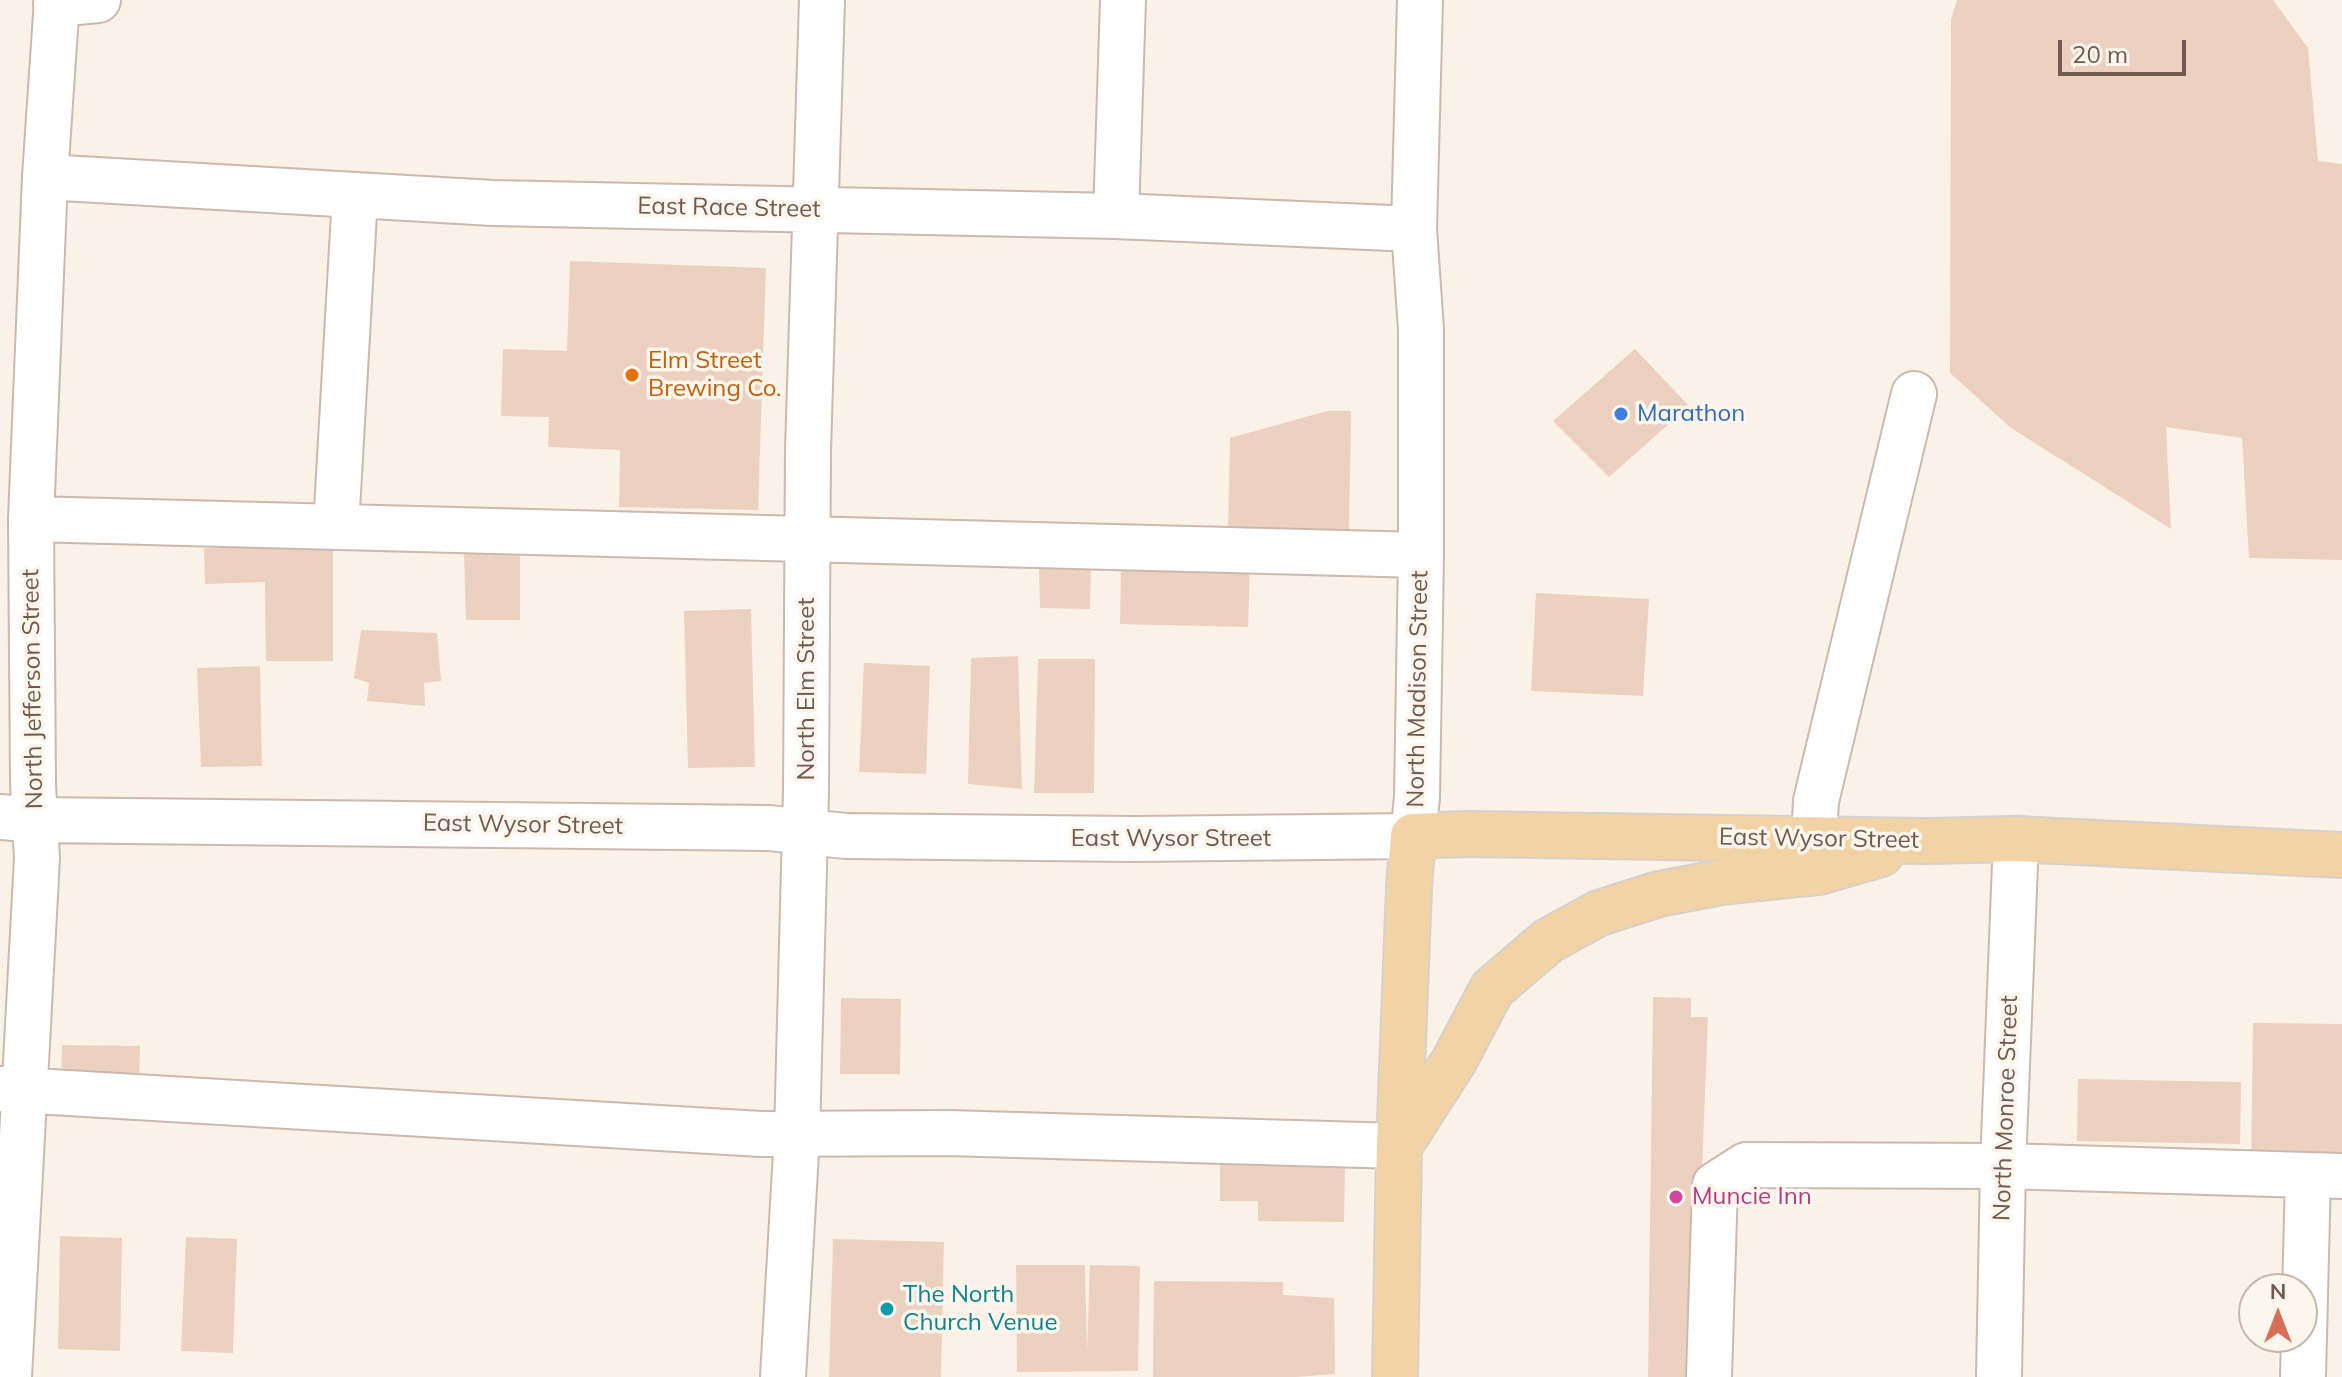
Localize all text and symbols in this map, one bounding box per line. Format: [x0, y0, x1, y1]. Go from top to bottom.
scale bar [2062, 24, 2190, 74]
text: 20 m [2072, 39, 2128, 69]
street label: East Race Street [637, 192, 821, 224]
place label: Elm Street Brewing Co. [648, 347, 781, 403]
marker: Elm Street Brewing Co. [623, 366, 641, 384]
place label: Marathon [1637, 400, 1745, 428]
marker: Marathon [1612, 405, 1630, 423]
street label: North Jefferson Street [17, 569, 49, 809]
street label: North Madison Street [1402, 570, 1434, 808]
street label: North Elm Street [793, 597, 821, 781]
street label: East Wysor Street [423, 809, 623, 841]
street label: East Wysor Street [1719, 823, 1919, 855]
street label: East Wysor Street [1071, 825, 1271, 853]
street label: North Monroe Street [1988, 995, 2024, 1221]
place label: Muncie Inn [1692, 1183, 1812, 1211]
marker: Muncie Inn [1667, 1188, 1685, 1206]
north arrow [2238, 1273, 2318, 1353]
text: N [2270, 1277, 2286, 1305]
place label: The North Church Venue [903, 1281, 1057, 1337]
marker: The North Church Venue [878, 1300, 896, 1318]

